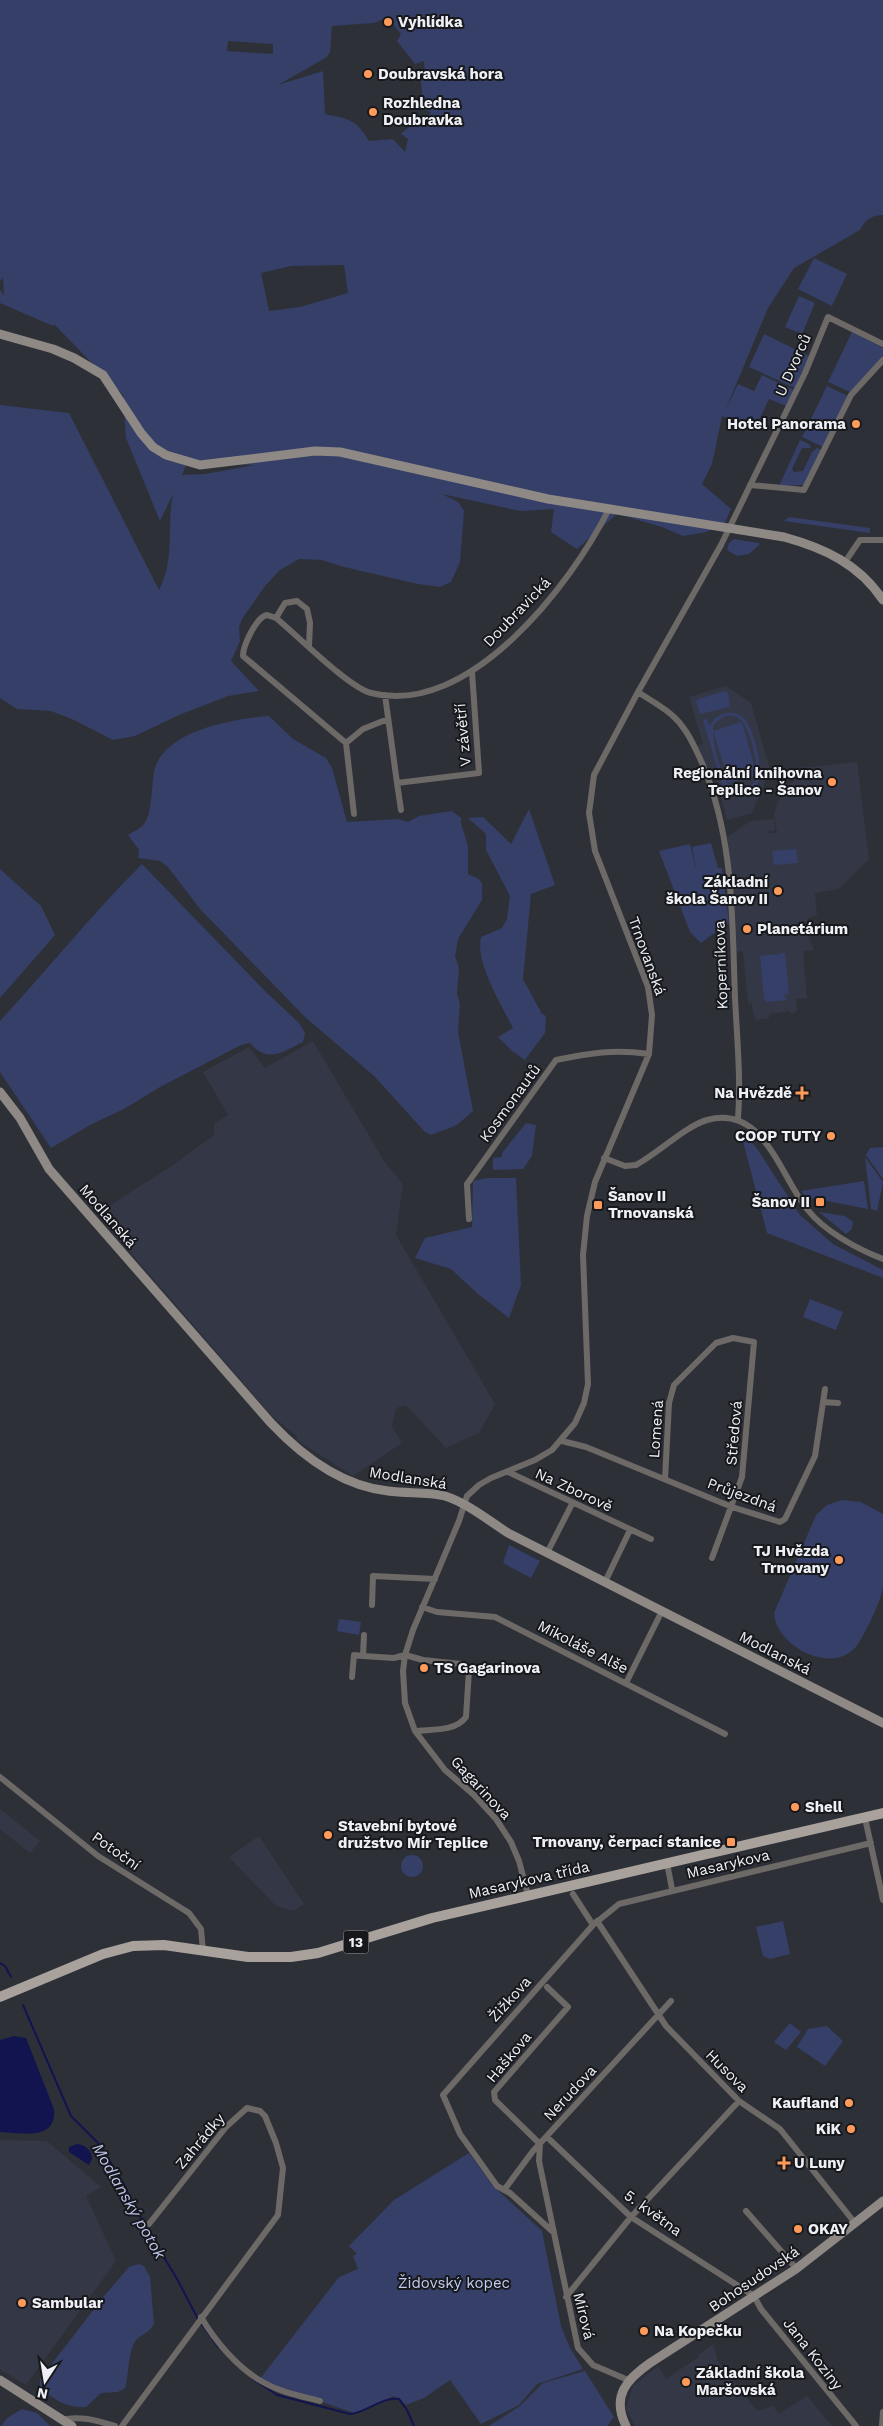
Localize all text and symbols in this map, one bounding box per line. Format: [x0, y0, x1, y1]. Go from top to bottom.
place label: Vyhlídka [398, 13, 463, 31]
marker: Vyhlídka [382, 16, 394, 28]
place label: Doubravská hora [378, 65, 503, 83]
marker: Doubravská hora [362, 68, 374, 80]
place label: Rozhledna Doubravka [383, 94, 463, 129]
marker: Rozhledna Doubravka [367, 106, 379, 118]
street label: U Dvorců [771, 331, 815, 399]
place label: Hotel Panorama [727, 415, 846, 433]
marker: Hotel Panorama [850, 418, 862, 430]
street label: Doubravická [479, 573, 555, 650]
street label: V závětří [451, 703, 475, 767]
place label: Regionální knihovna Teplice - Šanov [673, 764, 823, 799]
marker: Regionální knihovna Teplice - Šanov [826, 776, 838, 788]
place label: Základní škola Šanov II [666, 873, 769, 908]
marker: Základní škola Šanov II [772, 885, 784, 897]
street label: Trnovanská [624, 914, 670, 998]
street label: Koperníkova [710, 920, 732, 1010]
place label: Planetárium [757, 920, 848, 938]
marker: Planetárium [741, 923, 753, 935]
street label: Kosmonautů [476, 1061, 544, 1145]
place label: Na Hvězdě [714, 1084, 792, 1102]
marker: Na Hvězdě [796, 1087, 808, 1099]
place label: COOP TUTY [735, 1127, 821, 1145]
marker: COOP TUTY [825, 1130, 837, 1142]
street label: Modlanská [76, 1181, 141, 1252]
place label: Šanov II Trnovanská [608, 1187, 694, 1222]
place label: Šanov II [752, 1193, 810, 1211]
marker: Šanov II [814, 1196, 826, 1208]
marker: Šanov II Trnovanská [592, 1199, 604, 1211]
street label: Lomená [645, 1399, 667, 1459]
street label: Středová [722, 1399, 746, 1466]
street label: Modlanská [368, 1463, 449, 1493]
street label: Na Zborově [532, 1464, 616, 1516]
street label: Průjezdná [705, 1474, 779, 1516]
place label: TJ Hvězda Trnovany [753, 1542, 830, 1577]
marker: TJ Hvězda Trnovany [833, 1554, 845, 1566]
street label: Mikoláše Alše [535, 1616, 631, 1678]
street label: Modlanská [736, 1627, 814, 1679]
place label: TS Gagarinova [434, 1659, 540, 1677]
marker: TS Gagarinova [418, 1662, 430, 1674]
street label: Gagarinova [447, 1752, 515, 1824]
place label: Shell [805, 1798, 843, 1816]
marker: Shell [789, 1801, 801, 1813]
place label: Stavební bytové družstvo Mír Teplice [338, 1817, 489, 1852]
street label: Potoční [88, 1828, 144, 1874]
marker: Stavební bytové družstvo Mír Teplice [322, 1829, 334, 1841]
place label: Trnovany, čerpací stanice [533, 1833, 721, 1851]
marker: Trnovany, čerpací stanice [725, 1836, 737, 1848]
street label: Masarykova [685, 1846, 772, 1882]
street label: Masarykova třída [467, 1857, 592, 1903]
road number: 13 [344, 1930, 368, 1954]
street label: Žižkova [485, 1972, 535, 2025]
street label: Haškova [483, 2028, 536, 2086]
street label: Husova [702, 2046, 753, 2097]
street label: Nerudova [540, 2061, 601, 2125]
place label: Kaufland [772, 2094, 839, 2112]
marker: Kaufland [843, 2097, 855, 2109]
street label: Zahrádky [171, 2109, 229, 2173]
place label: KiK [816, 2120, 842, 2138]
marker: KiK [845, 2123, 857, 2135]
water label: Modlanský potok [88, 2140, 170, 2263]
place label: U Luny [794, 2154, 845, 2172]
marker: U Luny [778, 2157, 790, 2169]
street label: 5. května [621, 2186, 686, 2240]
place label: OKAY [808, 2220, 848, 2238]
marker: OKAY [792, 2223, 804, 2235]
street label: Bohosudovská [705, 2242, 803, 2316]
park label: Židovský kopec [398, 2274, 510, 2292]
street label: Mírová [569, 2291, 599, 2342]
place label: Sambular [32, 2294, 104, 2312]
marker: Sambular [16, 2297, 28, 2309]
street label: Jana Koziny [779, 2315, 847, 2394]
place label: Na Kopečku [654, 2322, 742, 2340]
marker: Na Kopečku [638, 2325, 650, 2337]
north arrow [20, 2356, 70, 2406]
place label: Základní škola Maršovská [696, 2364, 804, 2399]
marker: Základní škola Maršovská [680, 2376, 692, 2388]
text: N [36, 2385, 49, 2403]

